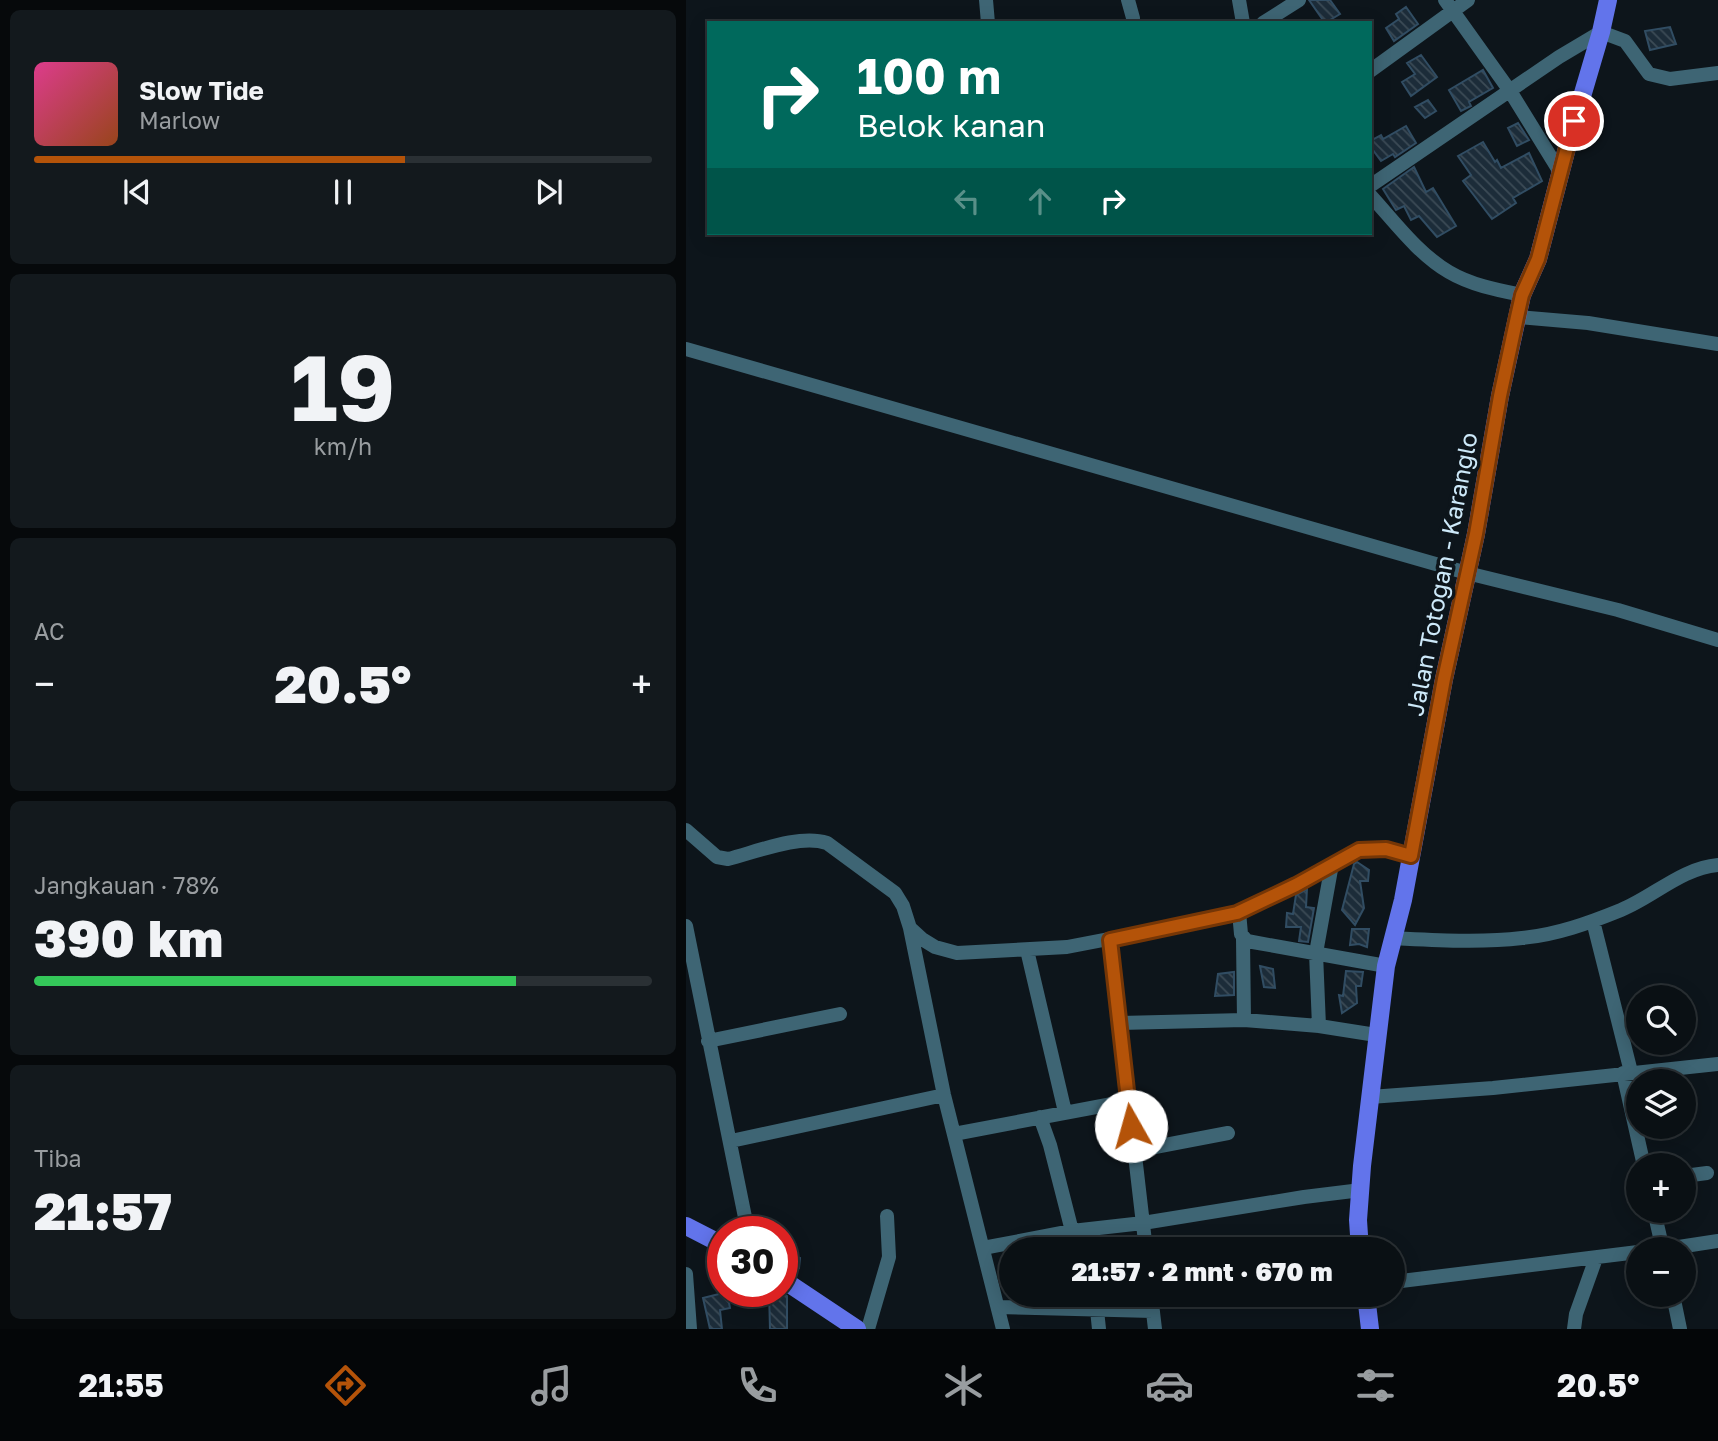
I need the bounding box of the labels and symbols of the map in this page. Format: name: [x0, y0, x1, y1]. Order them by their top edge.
pin: [1544, 91, 1604, 151]
street label: Jalan Totogan - Karanglo: [1399, 430, 1483, 718]
position arrow: [1094, 1089, 1168, 1163]
speed limit sign: 30: [707, 1216, 798, 1307]

